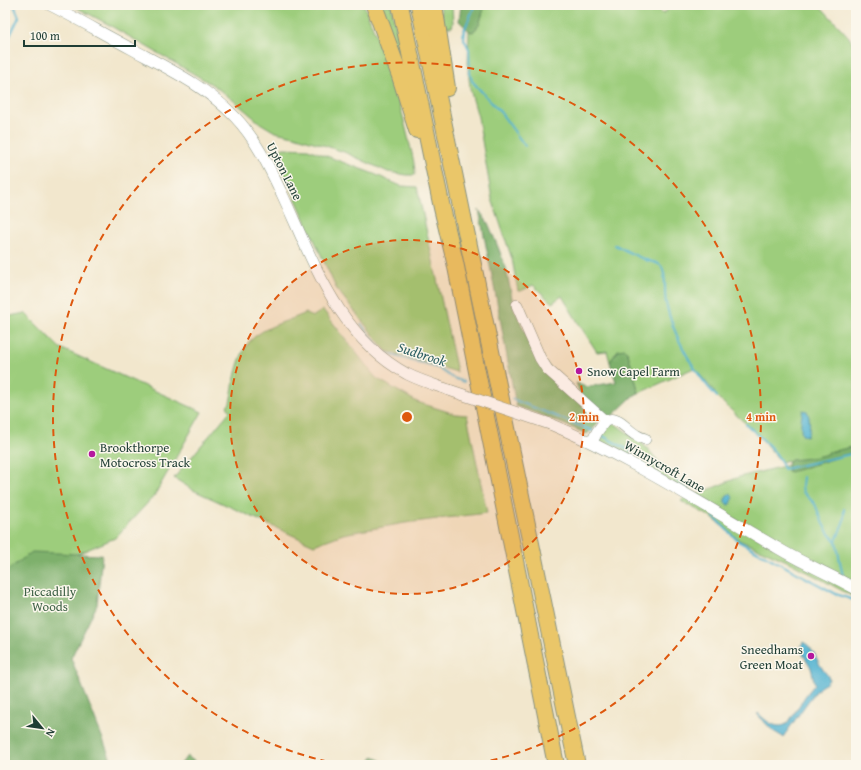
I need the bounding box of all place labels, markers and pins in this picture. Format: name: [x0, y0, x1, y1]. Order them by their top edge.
place label: Snow Capel Farm: [587, 362, 680, 381]
marker: Snow Capel Farm: [574, 366, 584, 376]
centre of rings: [400, 410, 414, 424]
place label: Brookthorpe Motocross Track: [100, 438, 190, 472]
marker: Brookthorpe Motocross Track: [87, 449, 97, 459]
place label: Sneedhams Green Moat: [740, 640, 803, 674]
marker: Sneedhams Green Moat: [806, 651, 816, 661]

